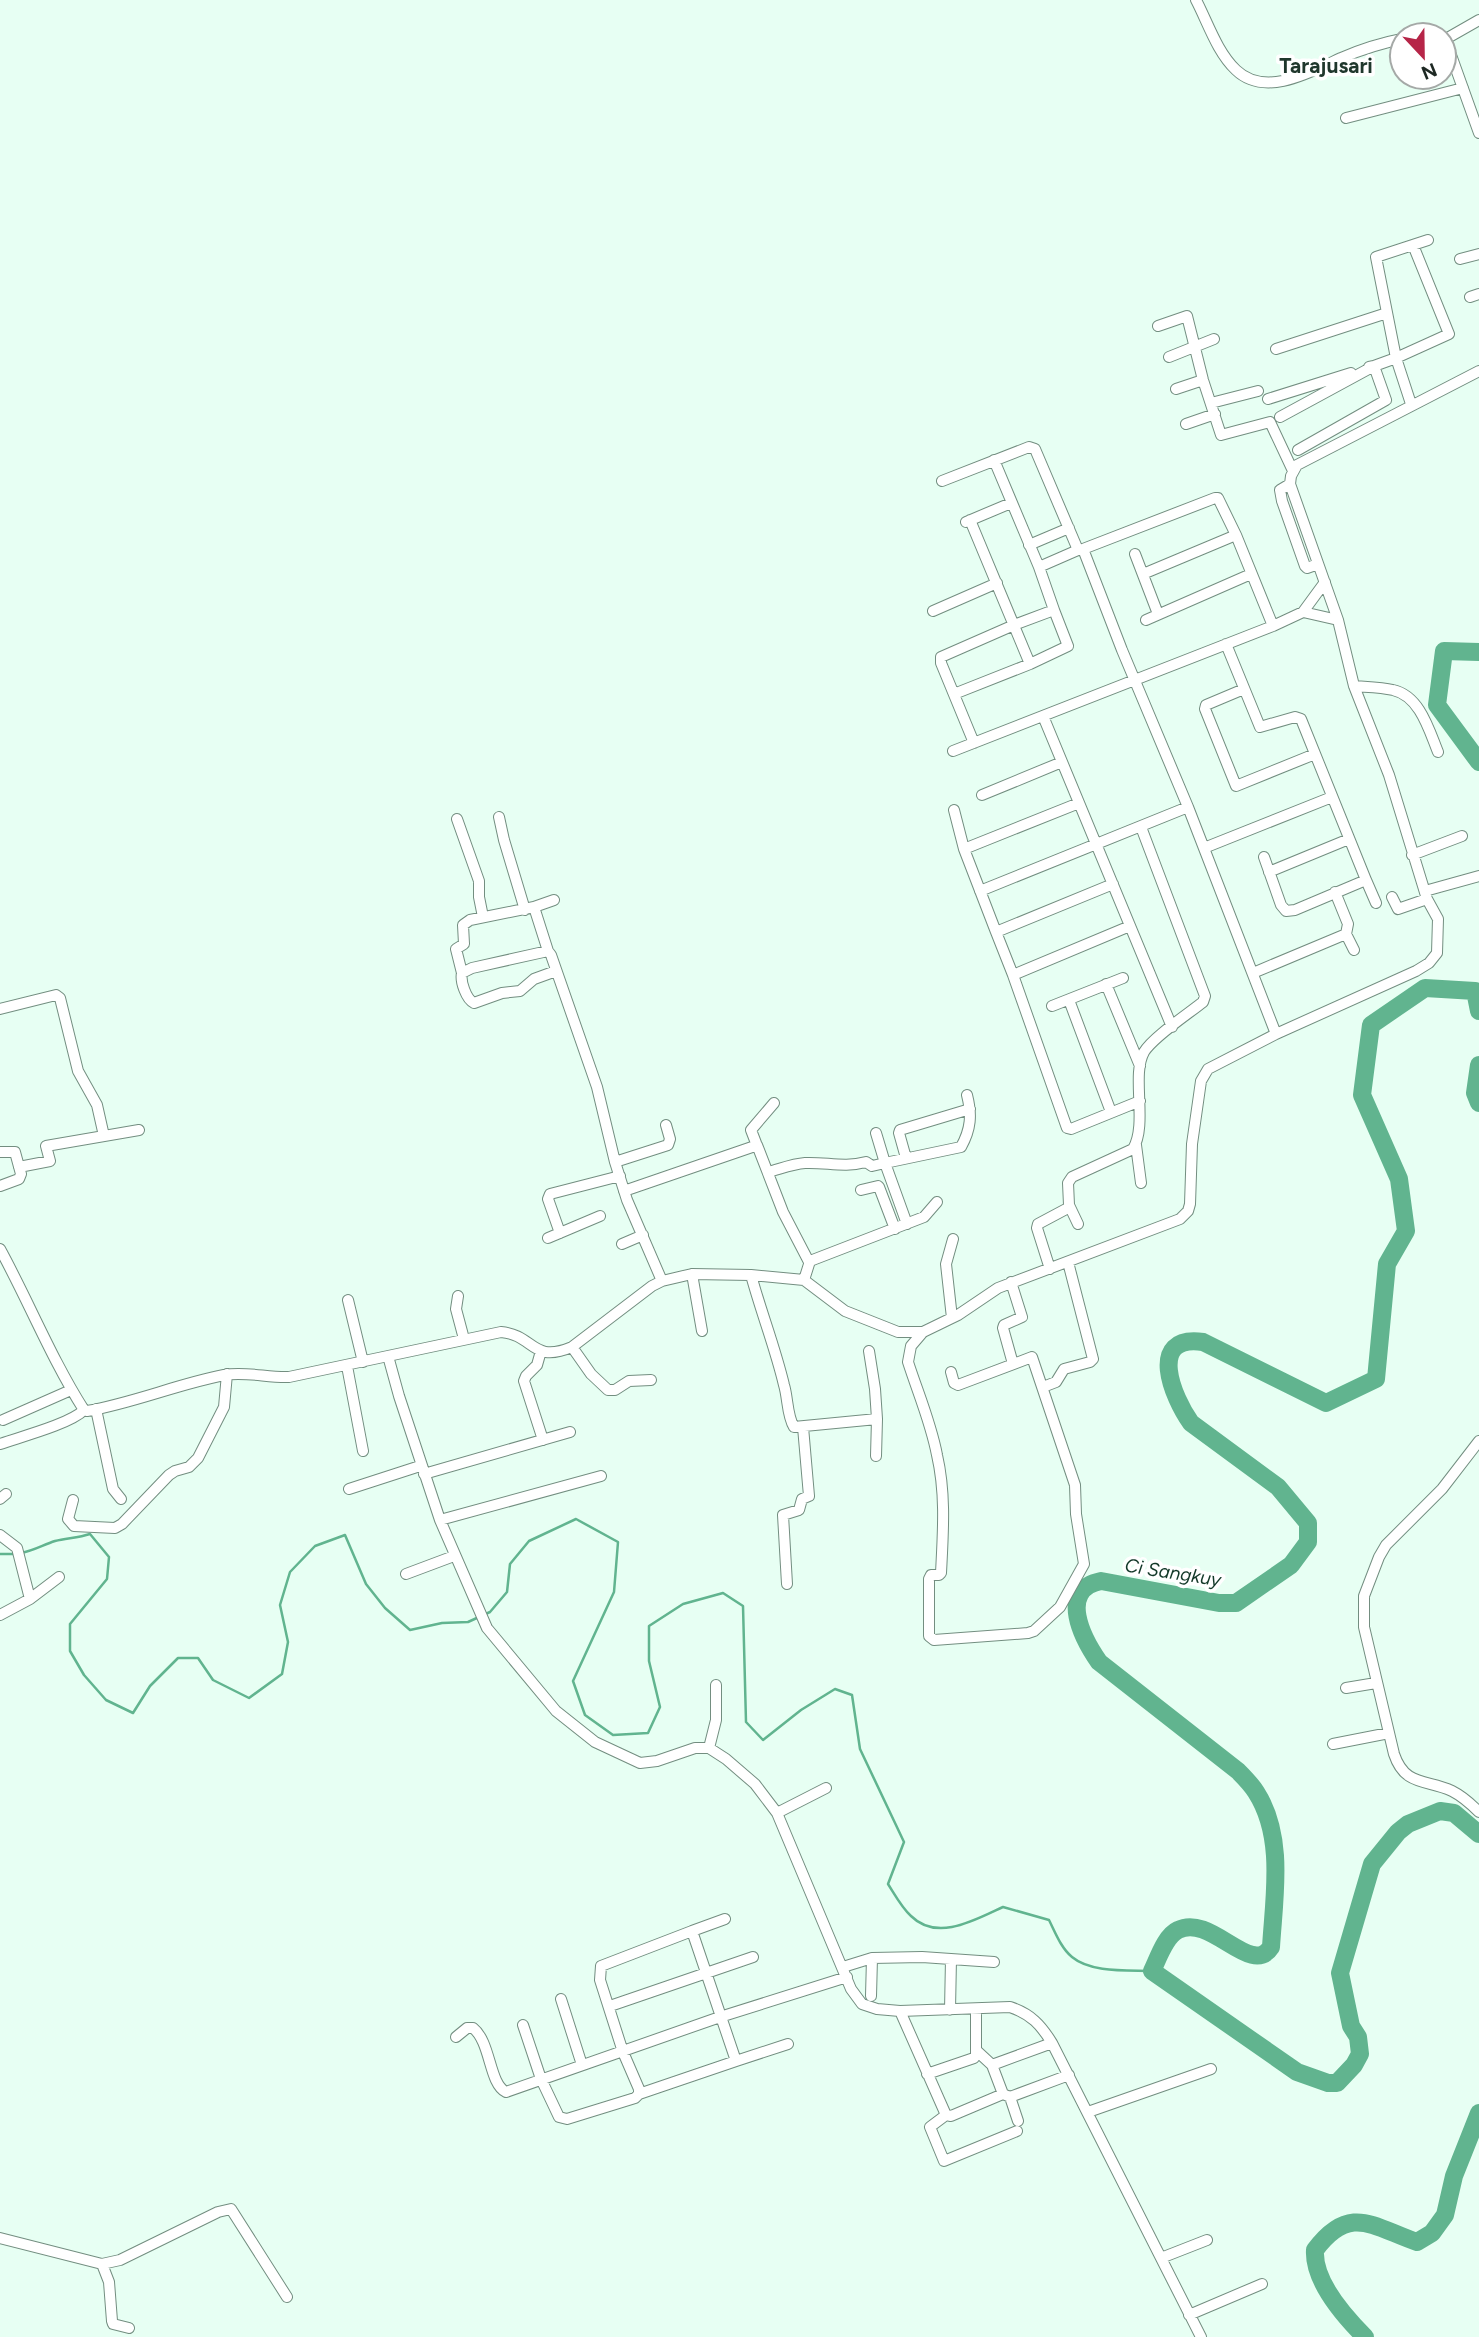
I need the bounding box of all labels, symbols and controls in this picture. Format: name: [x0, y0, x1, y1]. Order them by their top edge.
north arrow: [1388, 21, 1458, 91]
district label: Tarajusari: [1279, 53, 1373, 78]
text: N: [1418, 58, 1440, 85]
water label: Ci Sangkuy: [1123, 1554, 1224, 1592]

